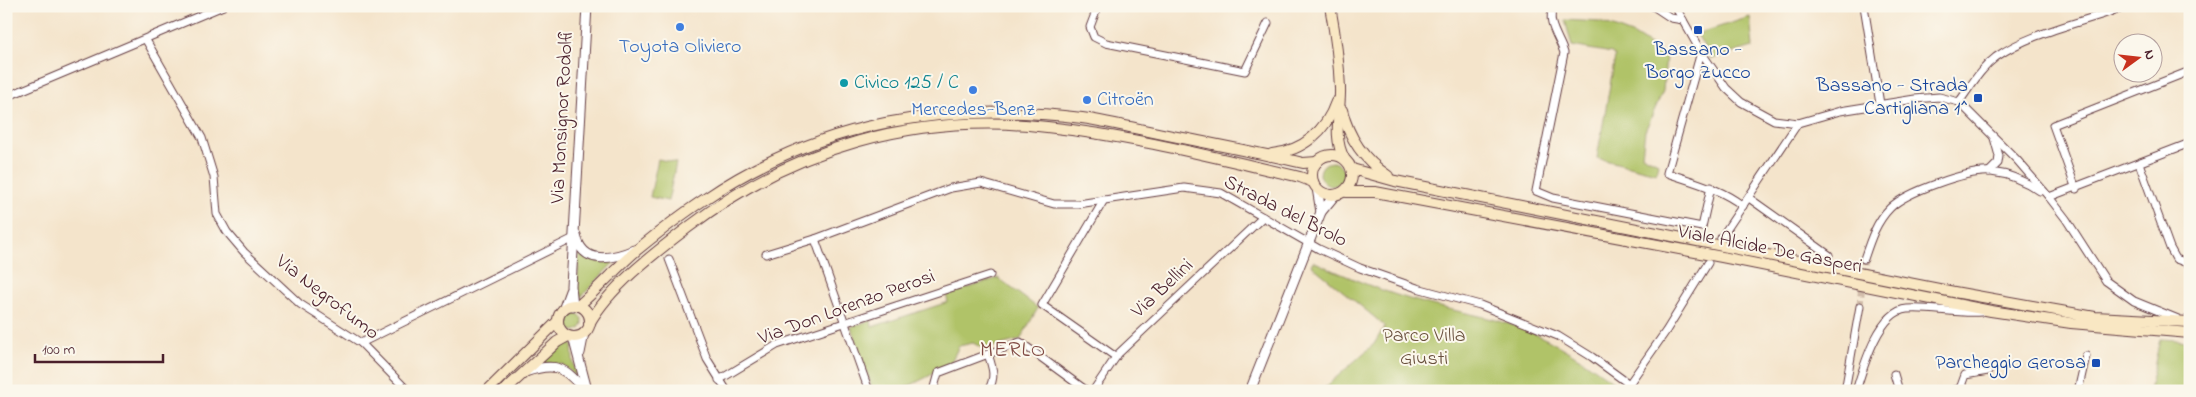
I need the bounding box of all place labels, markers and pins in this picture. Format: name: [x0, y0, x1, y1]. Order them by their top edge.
marker: Toyota Oliviero: [674, 21, 686, 33]
marker: Bassano - Borgo Zucco: [1692, 24, 1704, 36]
place label: Toyota Oliviero: [619, 33, 741, 62]
place label: Bassano - Borgo Zucco: [1644, 36, 1751, 89]
place label: Civico 125 / C: [854, 69, 959, 98]
place label: Bassano - Strada Cartigliana 1^: [1815, 72, 1968, 125]
marker: Civico 125 / C: [838, 77, 850, 89]
marker: Mercedes-Benz: [967, 84, 979, 96]
place label: Citroën: [1097, 86, 1154, 115]
marker: Bassano - Strada Cartigliana 1^: [1972, 92, 1984, 104]
marker: Citroën: [1081, 94, 1093, 106]
place label: Mercedes-Benz: [911, 96, 1035, 125]
place label: Parcheggio Gerosa: [1935, 349, 2086, 379]
marker: Parcheggio Gerosa: [2090, 357, 2102, 369]

